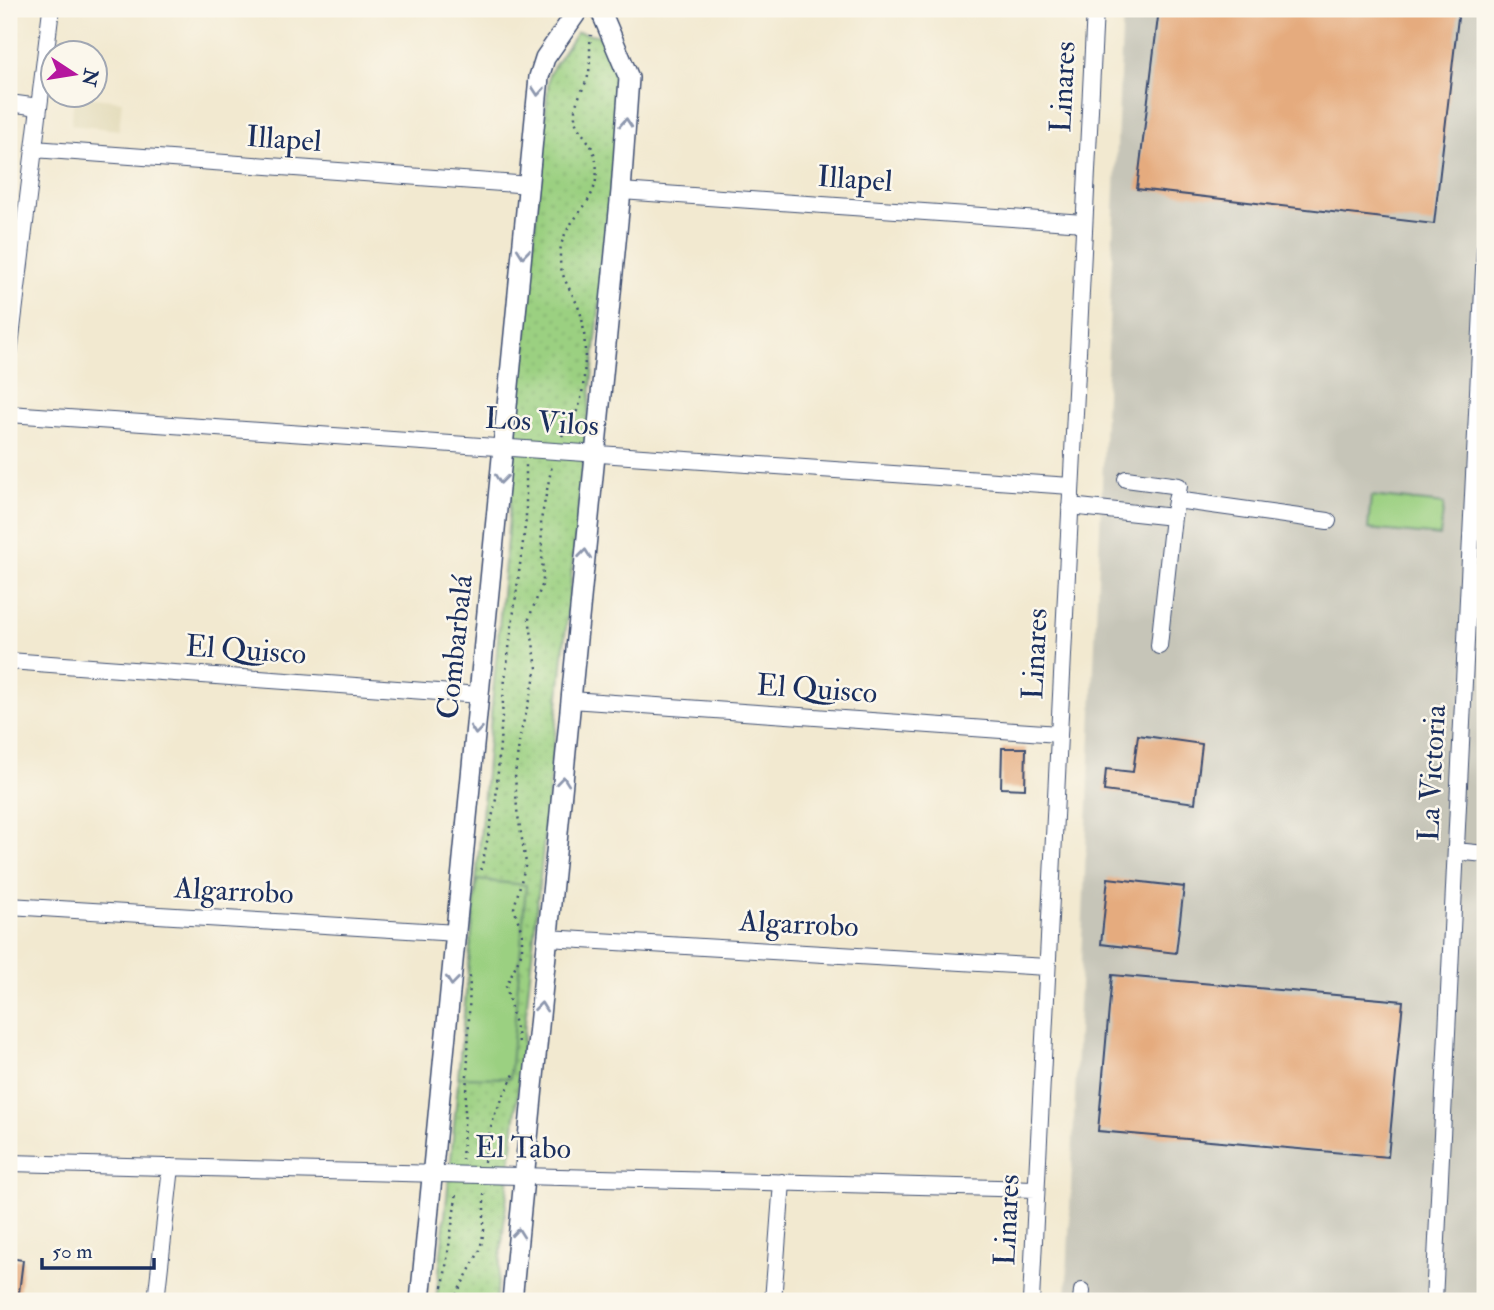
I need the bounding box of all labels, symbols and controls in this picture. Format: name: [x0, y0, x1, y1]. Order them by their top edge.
north arrow: [38, 38, 108, 108]
street label: Linares: [1042, 40, 1084, 134]
text: N: [76, 66, 103, 89]
one-way arrow: [531, 86, 546, 97]
one-way arrow: [618, 117, 633, 128]
street label: Illapel: [245, 118, 323, 160]
street label: Illapel: [816, 158, 894, 200]
one-way arrow: [516, 248, 531, 259]
street label: Los Vilos: [484, 400, 600, 444]
one-way arrow: [494, 474, 509, 485]
one-way arrow: [577, 548, 592, 559]
street label: Combarbalá: [429, 572, 481, 721]
street label: Linares: [1014, 607, 1056, 701]
street label: El Quisco: [184, 627, 308, 673]
street label: El Quisco: [755, 666, 879, 712]
street label: La Victoria: [1410, 703, 1454, 842]
one-way arrow: [469, 724, 484, 736]
one-way arrow: [555, 775, 570, 786]
street label: Algarrobo: [172, 869, 295, 913]
street label: Algarrobo: [737, 902, 860, 946]
one-way arrow: [445, 976, 460, 987]
one-way arrow: [533, 1001, 548, 1013]
street label: El Tabo: [475, 1129, 571, 1167]
street label: Linares: [986, 1173, 1028, 1267]
scale bar: [42, 1226, 154, 1270]
one-way arrow: [510, 1228, 525, 1239]
text: 50 m: [52, 1238, 93, 1265]

